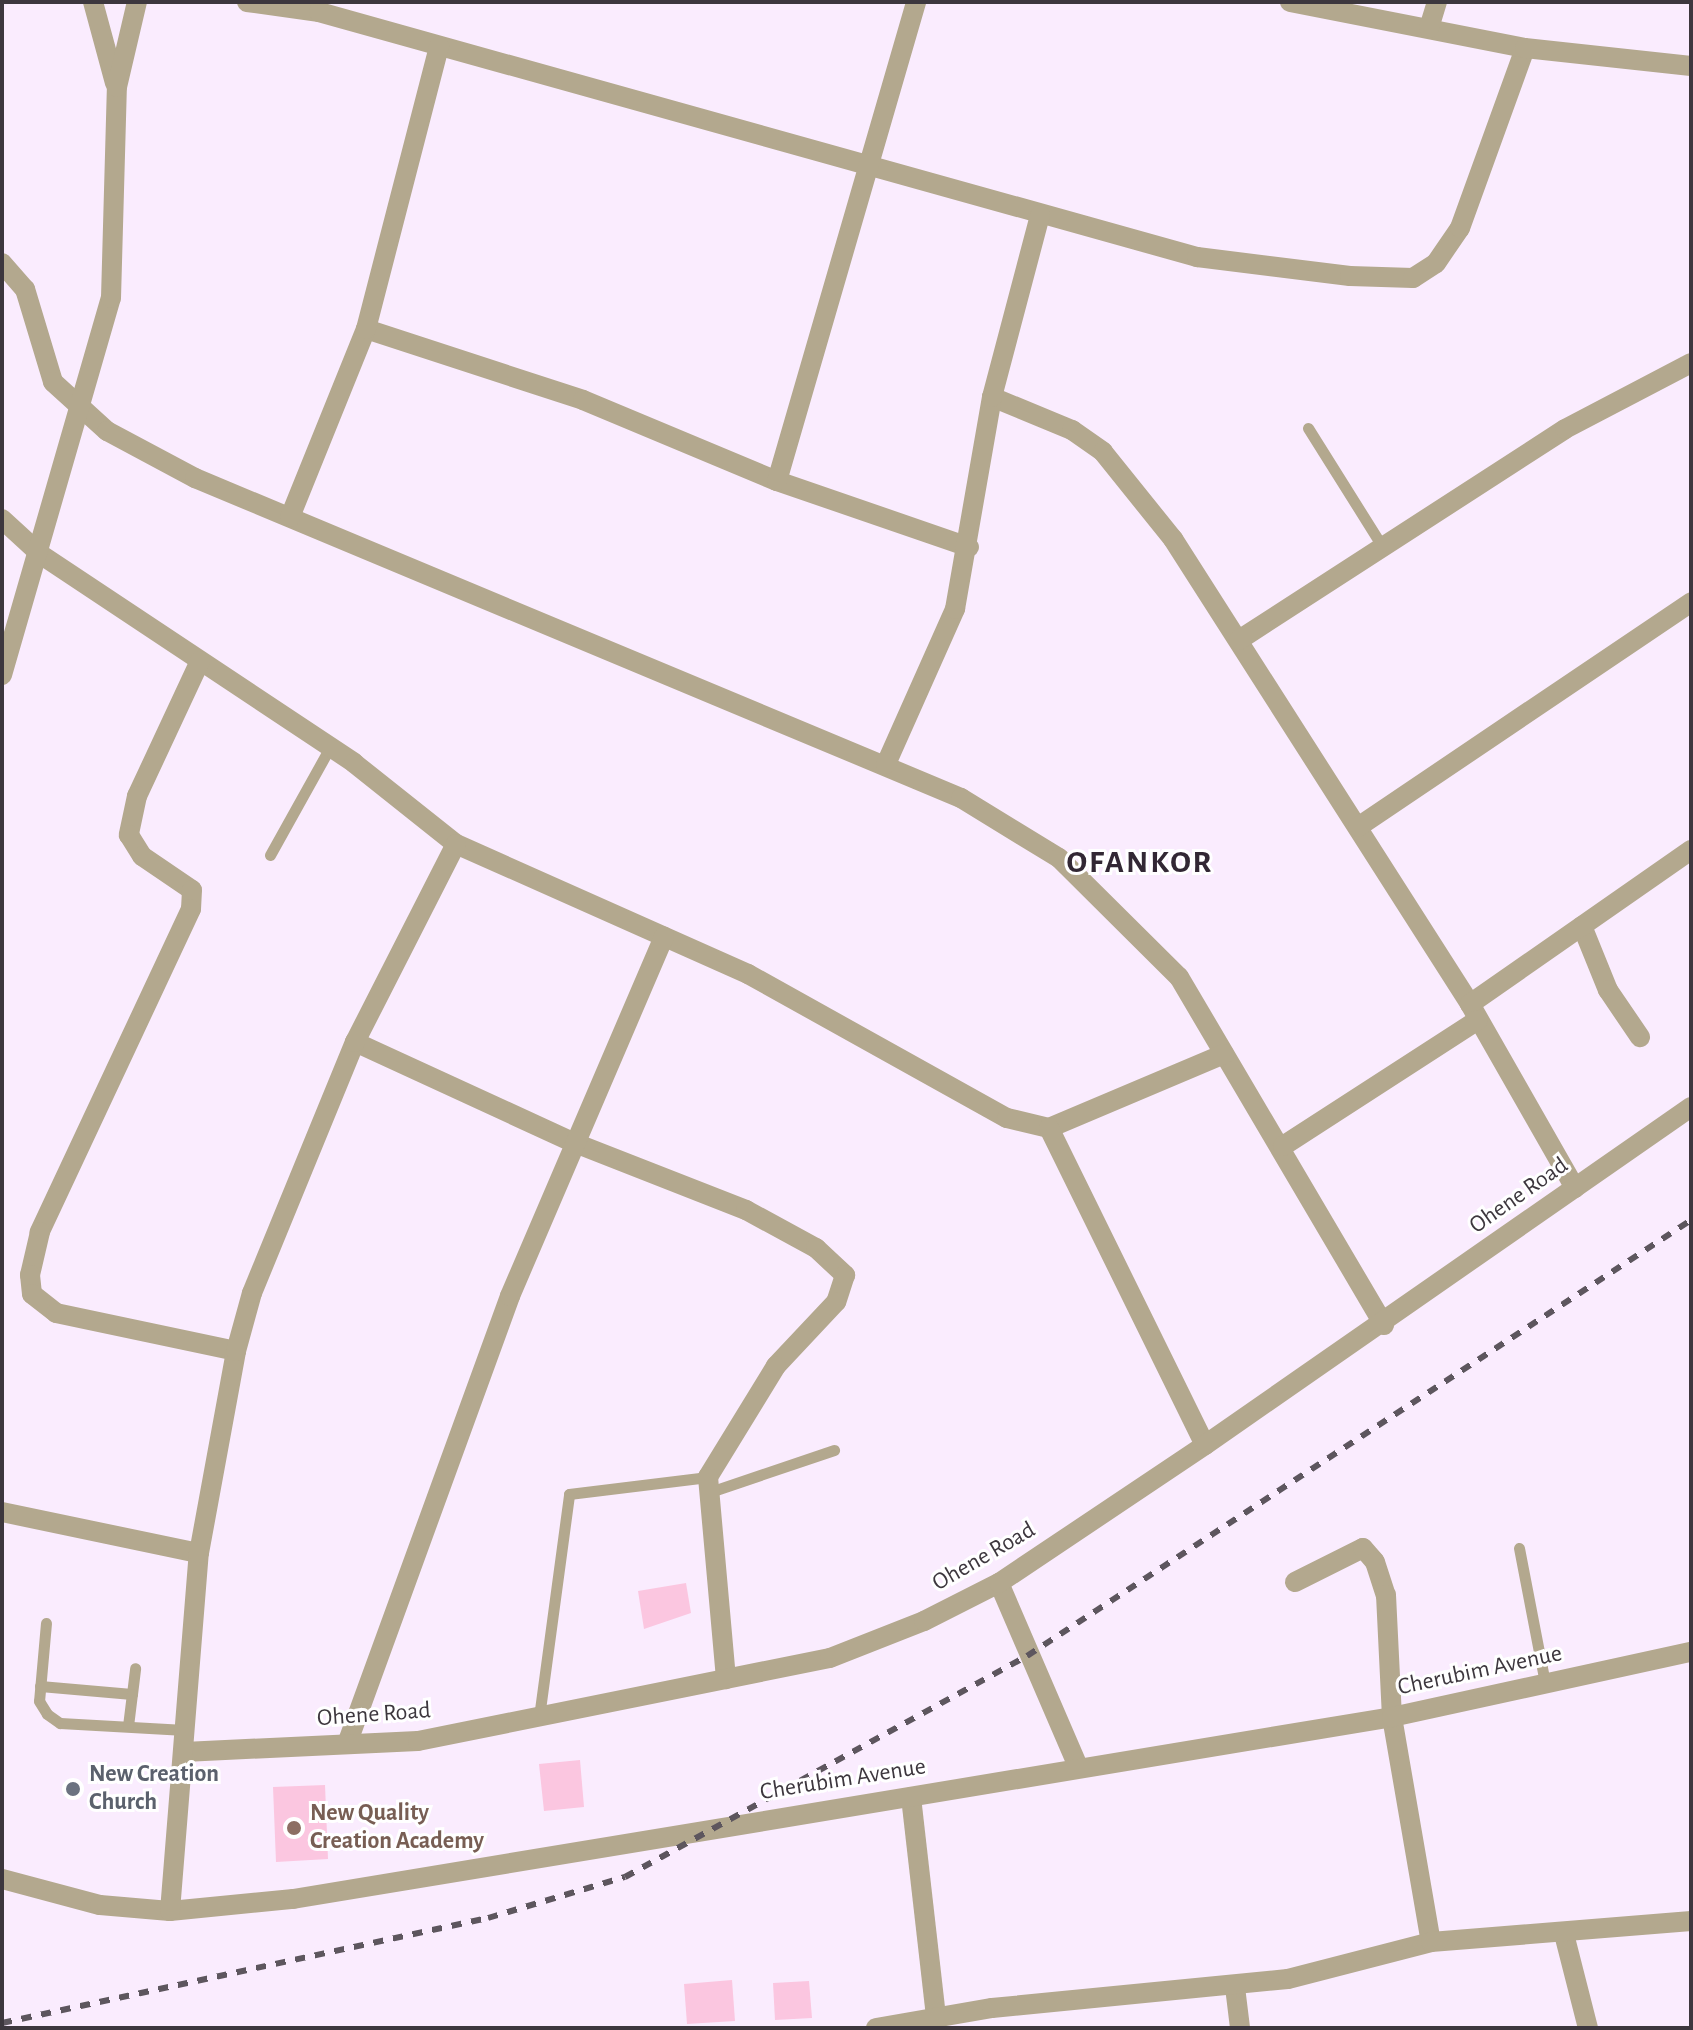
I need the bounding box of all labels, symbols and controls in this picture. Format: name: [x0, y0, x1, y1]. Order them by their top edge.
district label: OFANKOR: [1067, 843, 1213, 881]
street label: Ohene Road: [1464, 1152, 1574, 1240]
street label: Ohene Road: [927, 1516, 1041, 1598]
street label: Cherubim Avenue: [1395, 1640, 1565, 1702]
street label: Ohene Road: [316, 1697, 432, 1733]
street label: Cherubim Avenue: [758, 1753, 928, 1807]
place label: New Creation Church: [89, 1761, 219, 1817]
marker: New Creation Church: [64, 1780, 82, 1798]
place label: New Quality Creation Academy: [310, 1800, 484, 1856]
marker: New Quality Creation Academy: [285, 1819, 303, 1837]

